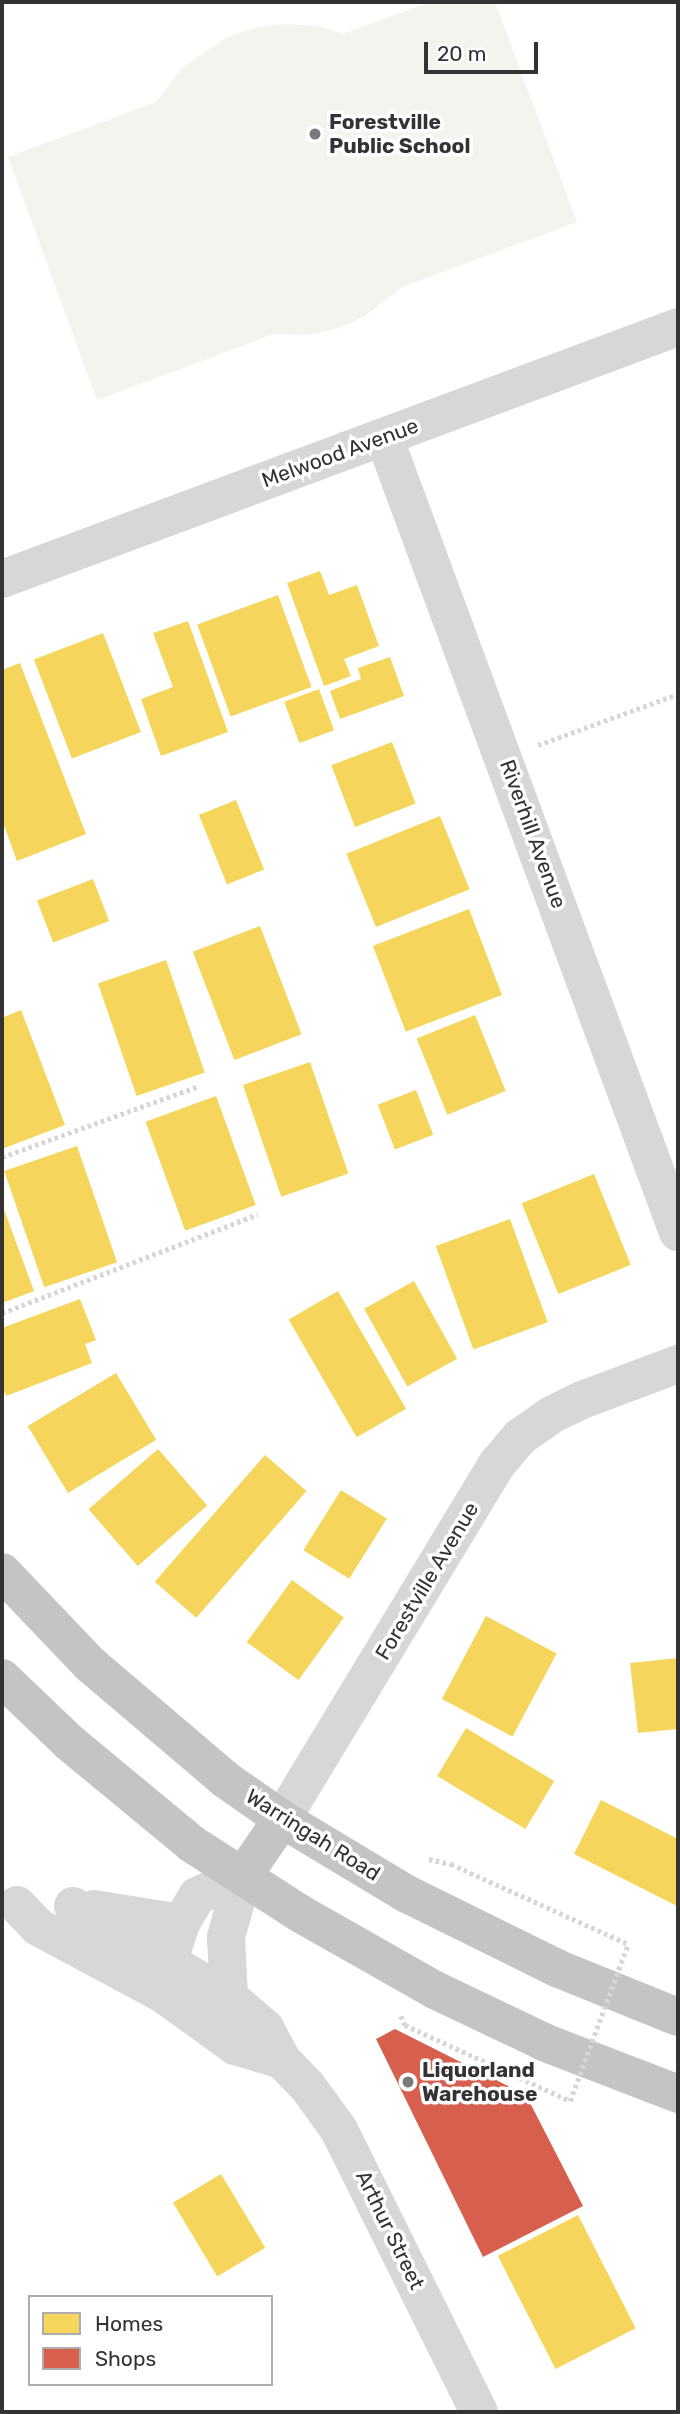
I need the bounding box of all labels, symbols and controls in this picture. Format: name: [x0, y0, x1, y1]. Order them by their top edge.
scale bar: [428, 28, 542, 72]
text: 20 m: [437, 41, 486, 66]
place label: Forestville Public School: [329, 109, 470, 159]
marker: Forestville Public School: [307, 126, 323, 142]
street label: Melwood Avenue: [258, 413, 422, 493]
street label: Riverhill Avenue: [494, 756, 572, 912]
street label: Forestville Avenue: [370, 1497, 484, 1665]
street label: Warringah Road: [241, 1784, 385, 1886]
place label: Liquorland Warehouse: [422, 2057, 537, 2107]
marker: Liquorland Warehouse: [400, 2074, 416, 2090]
street label: Arthur Street: [350, 2166, 430, 2294]
legend: [28, 2295, 273, 2386]
text: Homes: [95, 2311, 163, 2336]
text: Shops: [95, 2346, 156, 2371]

